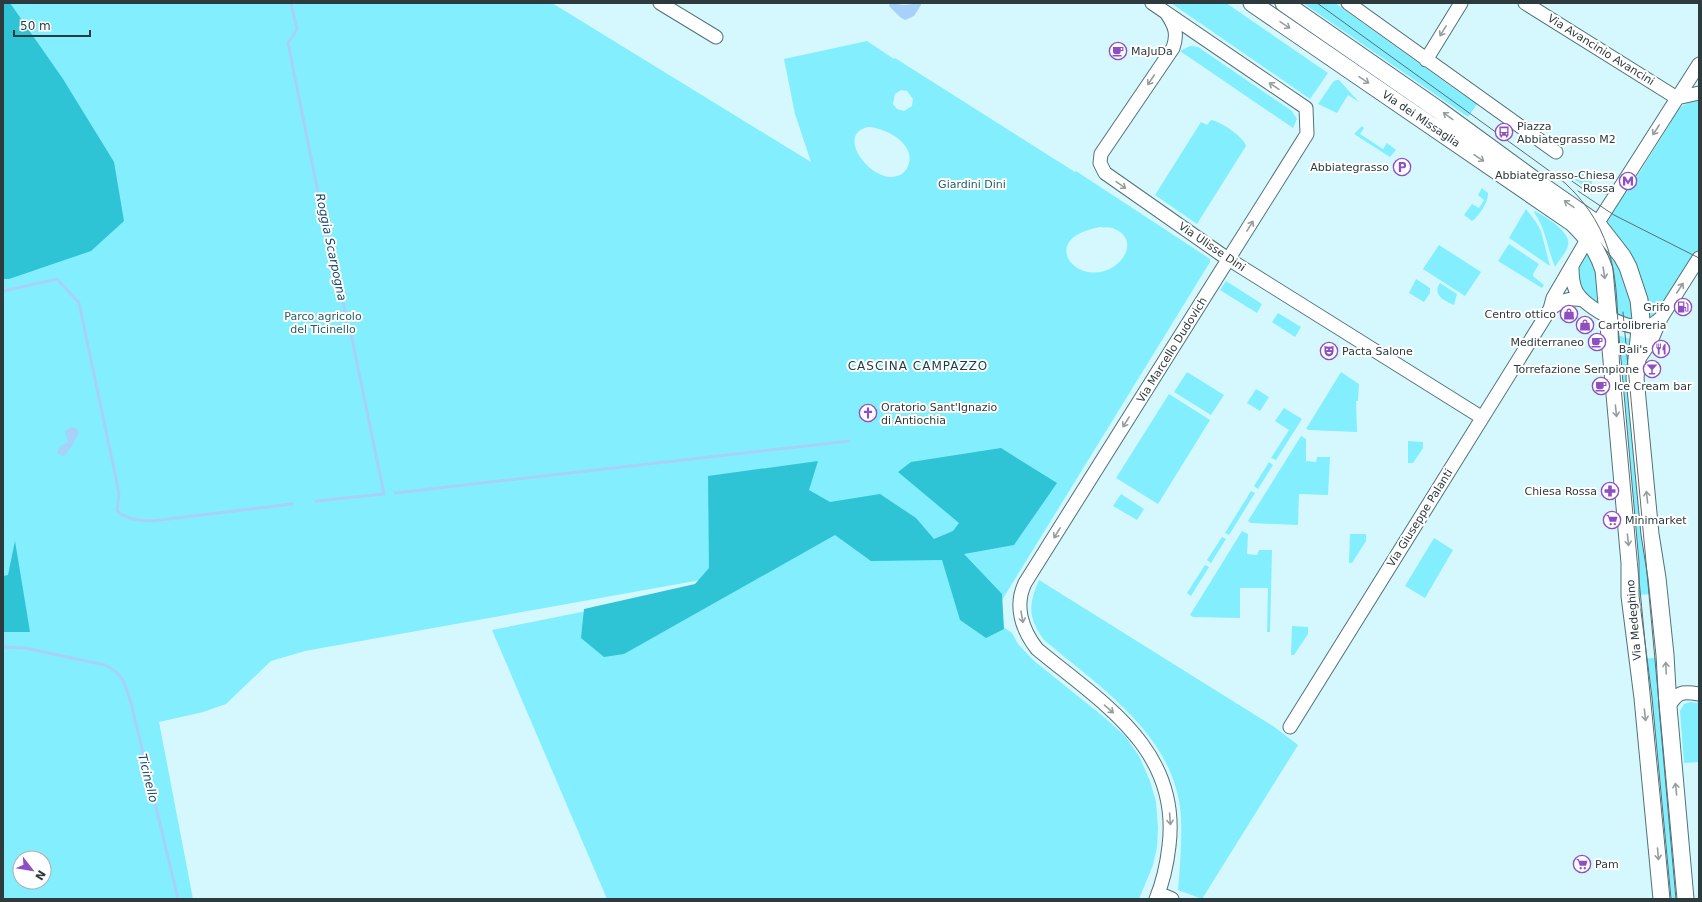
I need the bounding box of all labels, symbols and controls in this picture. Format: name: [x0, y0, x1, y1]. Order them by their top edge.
scale bar: [14, 12, 90, 38]
street label: Via Avancinio Avancini: [1545, 12, 1657, 88]
text: 50 m: [20, 19, 51, 33]
one-way arrow: [1279, 21, 1290, 29]
one-way arrow: [1439, 25, 1447, 37]
cafe icon: MaJuDa: [1108, 41, 1128, 61]
place label: MaJuDa: [1131, 45, 1173, 58]
one-way arrow: [1147, 74, 1155, 85]
one-way arrow: [1358, 76, 1369, 84]
one-way arrow: [1269, 82, 1280, 90]
street label: Via dei Missaglia: [1379, 88, 1463, 150]
one-way arrow: [1443, 112, 1454, 121]
place label: Piazza Abbiategrasso M2: [1517, 120, 1616, 146]
bus stop icon: Piazza Abbiategrasso M2: [1494, 122, 1514, 142]
one-way arrow: [1652, 125, 1661, 136]
one-way arrow: [1473, 154, 1484, 162]
parking icon: Abbiategrasso: [1392, 157, 1412, 177]
place label: Abbiategrasso: [1310, 161, 1389, 174]
place label: Abbiategrasso-Chiesa Rossa: [1495, 169, 1615, 195]
metro station icon: Abbiategrasso-Chiesa Rossa: [1618, 171, 1638, 191]
park label: Giardini Dini: [938, 178, 1006, 191]
one-way arrow: [1116, 181, 1127, 189]
water label: Roggia Scarpogna: [313, 192, 349, 302]
one-way arrow: [1564, 200, 1575, 208]
street label: Via Ulisse Dini: [1176, 220, 1248, 274]
one-way arrow: [1246, 221, 1254, 232]
one-way arrow: [1600, 266, 1608, 279]
one-way arrow: [1676, 283, 1684, 294]
street label: Via Marcello Dudovich: [1134, 295, 1210, 405]
fuel station icon: Grifo: [1673, 297, 1693, 317]
place label: Grifo: [1643, 301, 1670, 314]
shop icon: Centro ottico: [1559, 304, 1579, 324]
place label: Centro ottico: [1485, 308, 1556, 321]
park label: Parco agricolo del Ticinello: [284, 310, 362, 336]
shop icon: Cartolibreria: [1575, 315, 1595, 335]
place label: Cartolibreria: [1598, 319, 1666, 332]
cafe icon: Mediterraneo: [1587, 332, 1607, 352]
place label: Mediterraneo: [1511, 336, 1584, 349]
restaurant icon: Bali's: [1651, 339, 1671, 359]
theatre icon: Pacta Salone: [1319, 341, 1339, 361]
place label: Bali's: [1619, 343, 1648, 356]
place label: Pacta Salone: [1342, 345, 1413, 358]
district label: CASCINA CAMPAZZO: [848, 359, 988, 373]
bar icon: Torrefazione Sempione: [1642, 359, 1662, 379]
place label: Torrefazione Sempione: [1513, 363, 1639, 376]
cafe icon: Ice Cream bar: [1591, 376, 1611, 396]
place label: Ice Cream bar: [1614, 380, 1692, 393]
place label: Oratorio Sant'Ignazio di Antiochia: [881, 401, 998, 427]
church icon: Oratorio Sant'Ignazio di Antiochia: [858, 403, 878, 423]
one-way arrow: [1612, 404, 1619, 417]
one-way arrow: [1122, 417, 1131, 428]
street label: Via Giuseppe Palanti: [1385, 467, 1455, 569]
pharmacy icon: Chiesa Rossa: [1600, 481, 1620, 501]
place label: Chiesa Rossa: [1524, 485, 1597, 498]
one-way arrow: [1643, 491, 1650, 504]
supermarket icon: Minimarket: [1602, 510, 1622, 530]
place label: Minimarket: [1625, 514, 1687, 527]
one-way arrow: [1053, 527, 1061, 538]
one-way arrow: [1625, 533, 1632, 546]
street label: Via Medeghino: [1624, 579, 1644, 661]
one-way arrow: [1018, 610, 1026, 623]
one-way arrow: [1662, 662, 1669, 675]
one-way arrow: [1104, 704, 1114, 713]
one-way arrow: [1641, 708, 1648, 721]
water label: Ticinello: [135, 752, 161, 804]
one-way arrow: [1672, 783, 1679, 796]
one-way arrow: [1167, 812, 1174, 825]
one-way arrow: [1655, 847, 1662, 860]
north arrow: [12, 850, 52, 890]
supermarket icon: Pam: [1572, 854, 1592, 874]
place label: Pam: [1595, 858, 1619, 871]
text: N: [32, 868, 48, 882]

